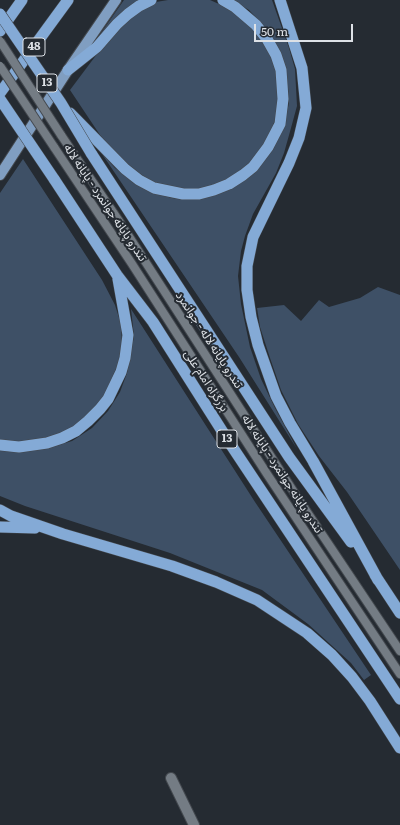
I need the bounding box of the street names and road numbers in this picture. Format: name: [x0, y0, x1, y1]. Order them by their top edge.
road number: 48: [23, 38, 45, 56]
road number: 13: [37, 74, 57, 92]
street label: تندرو پایانه جوانمرد - پایانه لاله: [60, 142, 150, 264]
street label: تندرو پایانه لاله - جوانمرد: [172, 289, 246, 391]
street label: بزرگراه امام علی: [181, 347, 231, 415]
street label: تندرو پایانه جوانمرد - پایانه لاله: [238, 412, 326, 536]
road number: 13: [217, 430, 237, 448]

